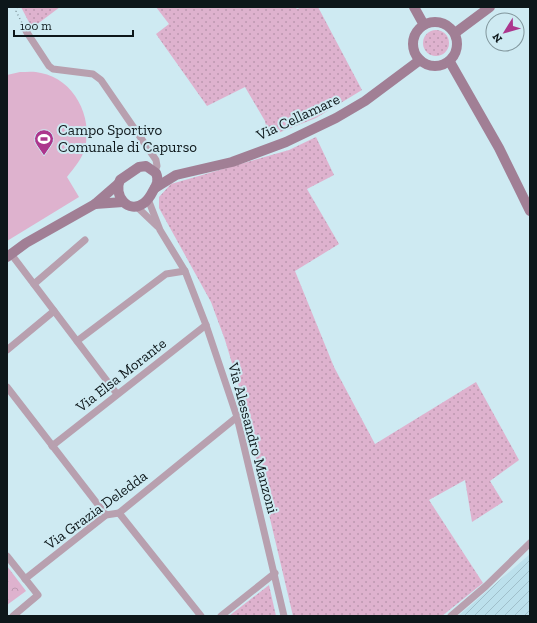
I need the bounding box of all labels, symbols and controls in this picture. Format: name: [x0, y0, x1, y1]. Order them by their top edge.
scale bar: [14, 12, 133, 38]
north arrow: [485, 12, 525, 52]
text: 100 m: [20, 19, 52, 33]
text: N: [489, 30, 505, 45]
street label: Via Cellamare: [253, 90, 342, 145]
place label: Campo Sportivo Comunale di Capurso: [58, 121, 197, 156]
sports icon: Campo Sportivo Comunale di Capurso: [33, 128, 55, 156]
street label: Via Elsa Morante: [71, 334, 170, 416]
street label: Via Alessandro Manzoni: [224, 360, 282, 515]
street label: Via Grazia Deledda: [40, 467, 151, 554]

